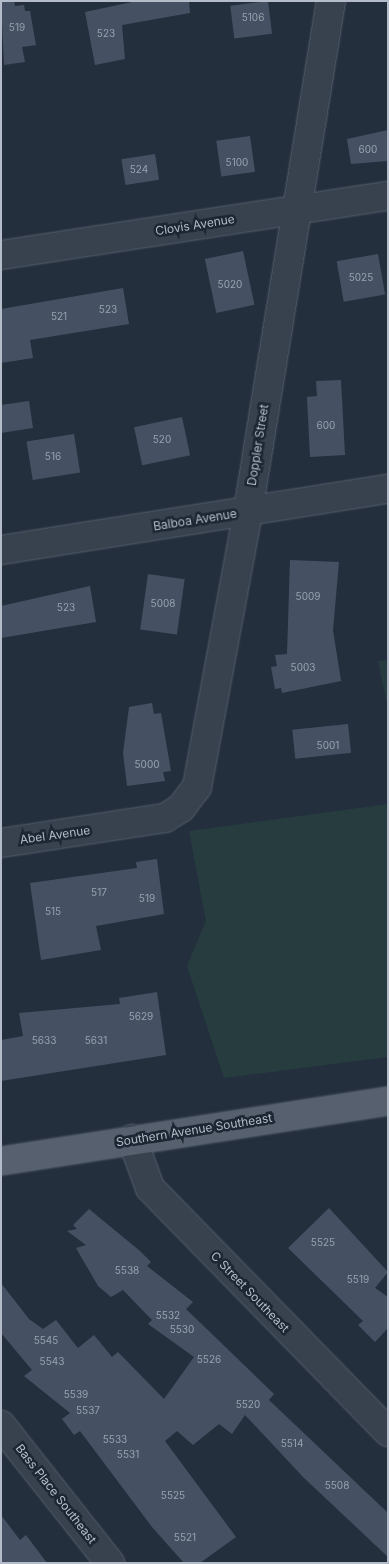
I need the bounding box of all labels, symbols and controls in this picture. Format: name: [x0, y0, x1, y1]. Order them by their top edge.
house number: 5106: [242, 12, 264, 24]
house number: 519: [9, 22, 25, 34]
house number: 523: [97, 28, 115, 40]
house number: 600: [359, 144, 377, 156]
house number: 5100: [226, 157, 248, 169]
house number: 524: [130, 164, 148, 176]
street label: Clovis Avenue: [154, 212, 236, 238]
house number: 5025: [349, 272, 373, 284]
house number: 5020: [218, 279, 242, 291]
house number: 523: [99, 304, 117, 316]
house number: 521: [51, 311, 67, 323]
street label: Doppler Street: [244, 403, 272, 487]
house number: 600: [317, 420, 335, 432]
house number: 520: [153, 434, 171, 446]
house number: 516: [45, 451, 61, 463]
street label: Balboa Avenue: [152, 506, 238, 534]
house number: 5009: [296, 591, 320, 603]
house number: 5008: [151, 598, 175, 610]
house number: 523: [57, 602, 75, 614]
house number: 5003: [291, 662, 315, 674]
house number: 5001: [317, 740, 339, 752]
house number: 5000: [134, 759, 160, 771]
street label: Abel Avenue: [19, 823, 91, 847]
house number: 517: [91, 887, 107, 899]
house number: 519: [139, 893, 155, 905]
house number: 515: [45, 906, 61, 918]
house number: 5629: [129, 1011, 153, 1023]
house number: 5633: [32, 1035, 56, 1047]
house number: 5631: [85, 1035, 107, 1047]
street label: Southern Avenue Southeast: [115, 1111, 273, 1149]
house number: 5525: [311, 1237, 335, 1249]
street label: C Street Southeast: [208, 1249, 292, 1335]
house number: 5538: [115, 1265, 139, 1277]
house number: 5519: [347, 1274, 369, 1286]
house number: 5532: [156, 1310, 180, 1322]
house number: 5530: [170, 1324, 194, 1336]
house number: 5545: [34, 1335, 58, 1347]
house number: 5526: [197, 1354, 221, 1366]
house number: 5543: [40, 1356, 64, 1368]
house number: 5539: [64, 1389, 88, 1401]
house number: 5520: [236, 1399, 260, 1411]
house number: 5537: [76, 1405, 100, 1417]
house number: 5533: [103, 1434, 127, 1446]
house number: 5514: [281, 1438, 303, 1450]
street label: Bass Place Southeast: [13, 1441, 99, 1547]
house number: 5531: [117, 1449, 139, 1461]
house number: 5508: [325, 1480, 349, 1492]
house number: 5525: [161, 1490, 185, 1502]
house number: 5521: [174, 1532, 196, 1544]

